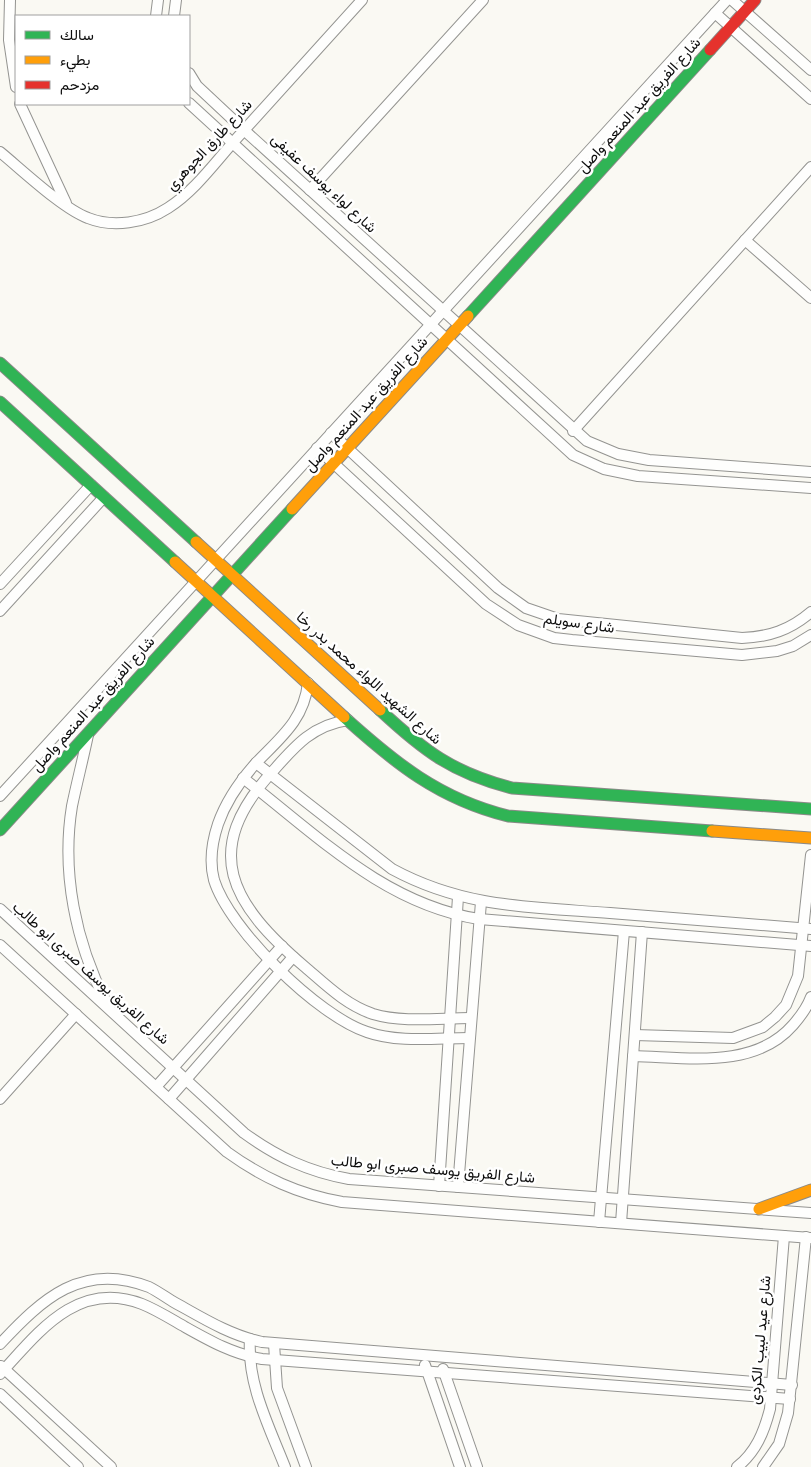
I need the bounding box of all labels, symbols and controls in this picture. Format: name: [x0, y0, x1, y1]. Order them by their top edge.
legend: [15, 15, 190, 105]
text: سالك: [60, 27, 94, 43]
street label: شارع الفريق عبد المنعم واصل: [574, 34, 706, 178]
text: بطيء: [60, 52, 90, 73]
text: مزدحم: [60, 77, 99, 95]
street label: شارع طارق الجوهري: [163, 96, 259, 197]
street label: شارع لواء يوسف عفيفى: [266, 130, 380, 238]
street label: شارع الفريق عبد المنعم واصل: [301, 333, 433, 477]
street label: شارع الشهيد اللواء محمد بدر رخا: [291, 609, 445, 750]
street label: شارع سويلم: [542, 610, 616, 639]
street label: شارع الفريق عبد المنعم واصل: [28, 633, 160, 777]
street label: شارع الفريق يوسف صبرى ابو طالب: [8, 899, 173, 1050]
street label: شارع الفريق يوسف صبرى ابو طالب: [330, 1152, 536, 1189]
street label: شارع عيد لبيب الكردى: [746, 1275, 777, 1405]

